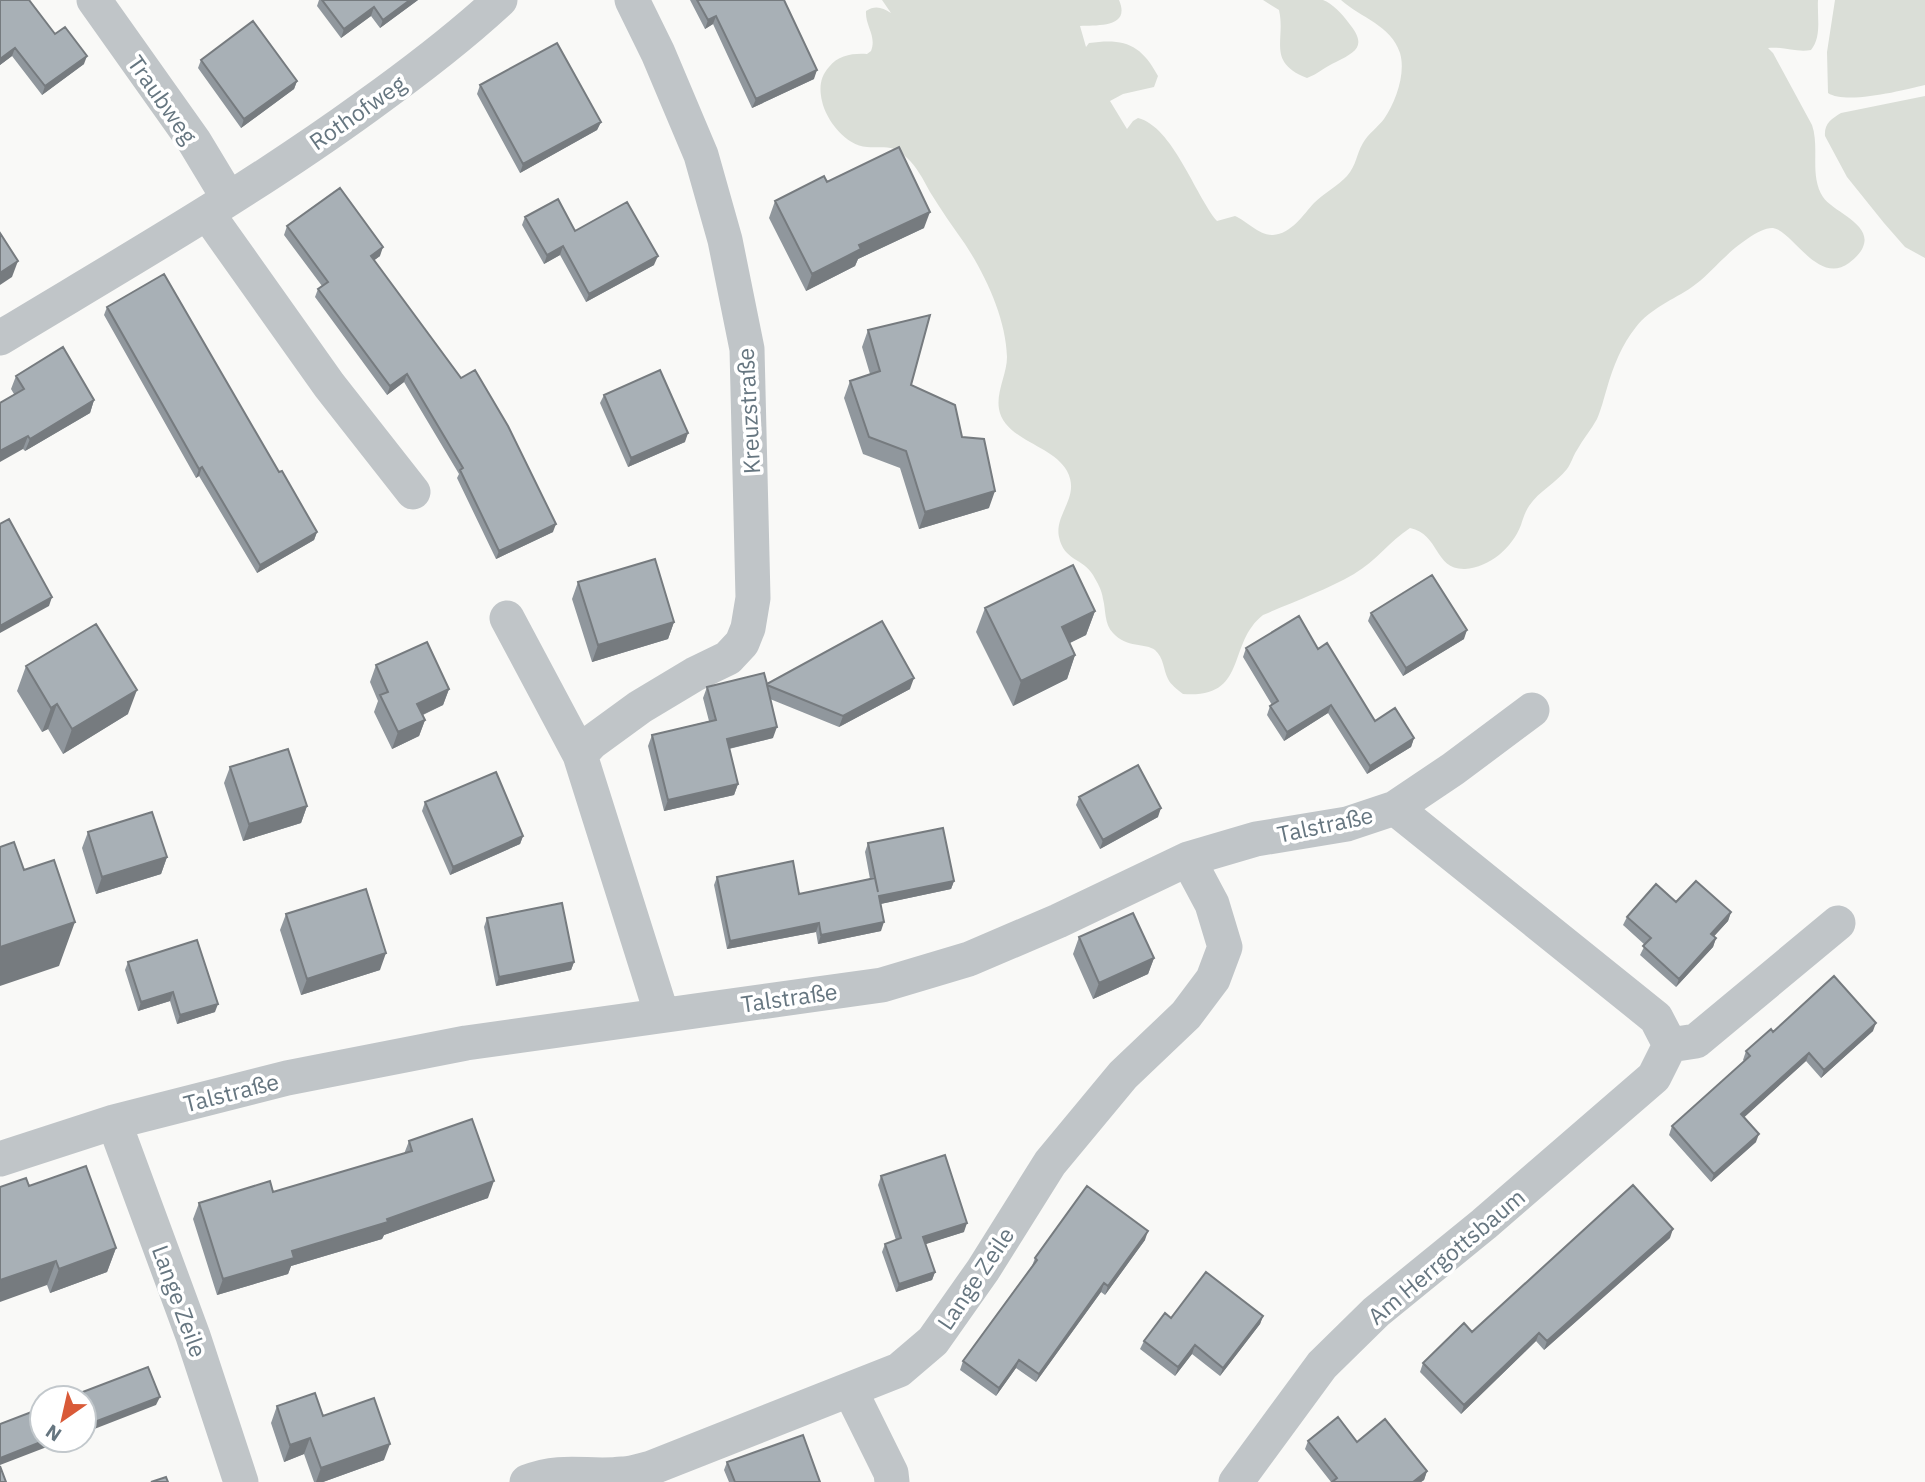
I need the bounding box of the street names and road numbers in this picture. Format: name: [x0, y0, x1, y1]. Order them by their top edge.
street label: Traubweg: [122, 49, 204, 149]
street label: Rothofweg: [303, 68, 411, 156]
street label: Kreuzstraße: [730, 347, 766, 475]
street label: Talstraße: [1274, 799, 1376, 849]
street label: Talstraße: [739, 975, 839, 1019]
street label: Talstraße: [180, 1066, 282, 1118]
street label: Am Herrgottsbaum: [1361, 1181, 1531, 1331]
street label: Lange Zeile: [930, 1221, 1020, 1335]
street label: Lange Zeile: [146, 1241, 214, 1361]

